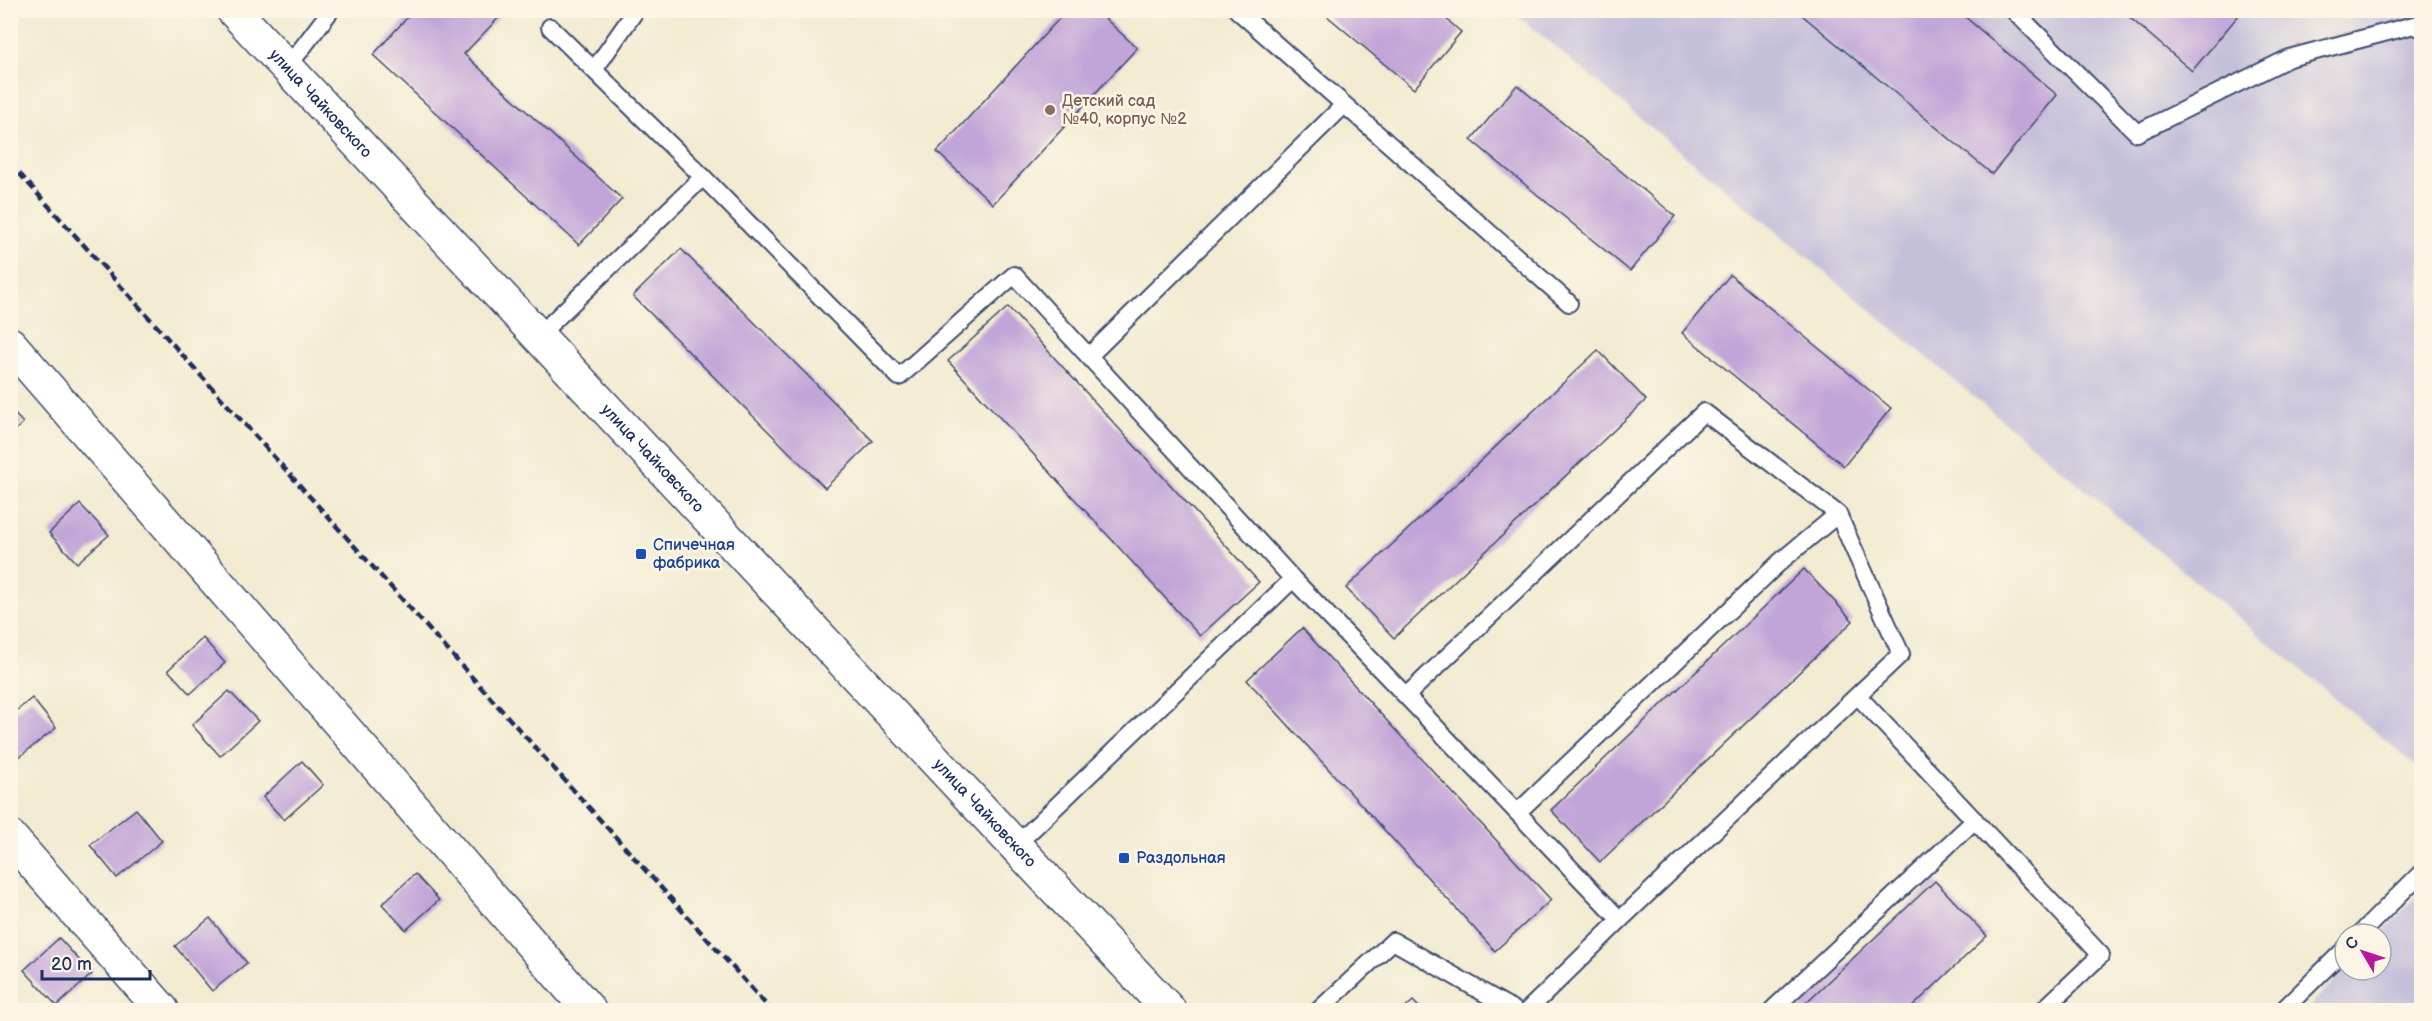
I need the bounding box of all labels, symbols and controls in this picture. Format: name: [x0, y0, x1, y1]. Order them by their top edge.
street label: улица Чайковского: [265, 45, 376, 162]
place label: Детский сад №40, корпус №2: [1062, 92, 1187, 129]
marker: Детский сад №40, корпус №2: [1043, 103, 1057, 117]
street label: улица Чайковского: [597, 400, 708, 516]
place label: Спичечная фабрика: [653, 536, 735, 573]
marker: Спичечная фабрика: [634, 547, 648, 561]
street label: улица Чайковского: [929, 755, 1040, 871]
place label: Раздольная: [1136, 849, 1226, 868]
marker: Раздольная: [1117, 851, 1131, 865]
north arrow: [2333, 922, 2393, 982]
text: С: [2342, 933, 2363, 954]
scale bar: [42, 943, 150, 981]
text: 20 m: [51, 954, 92, 975]

